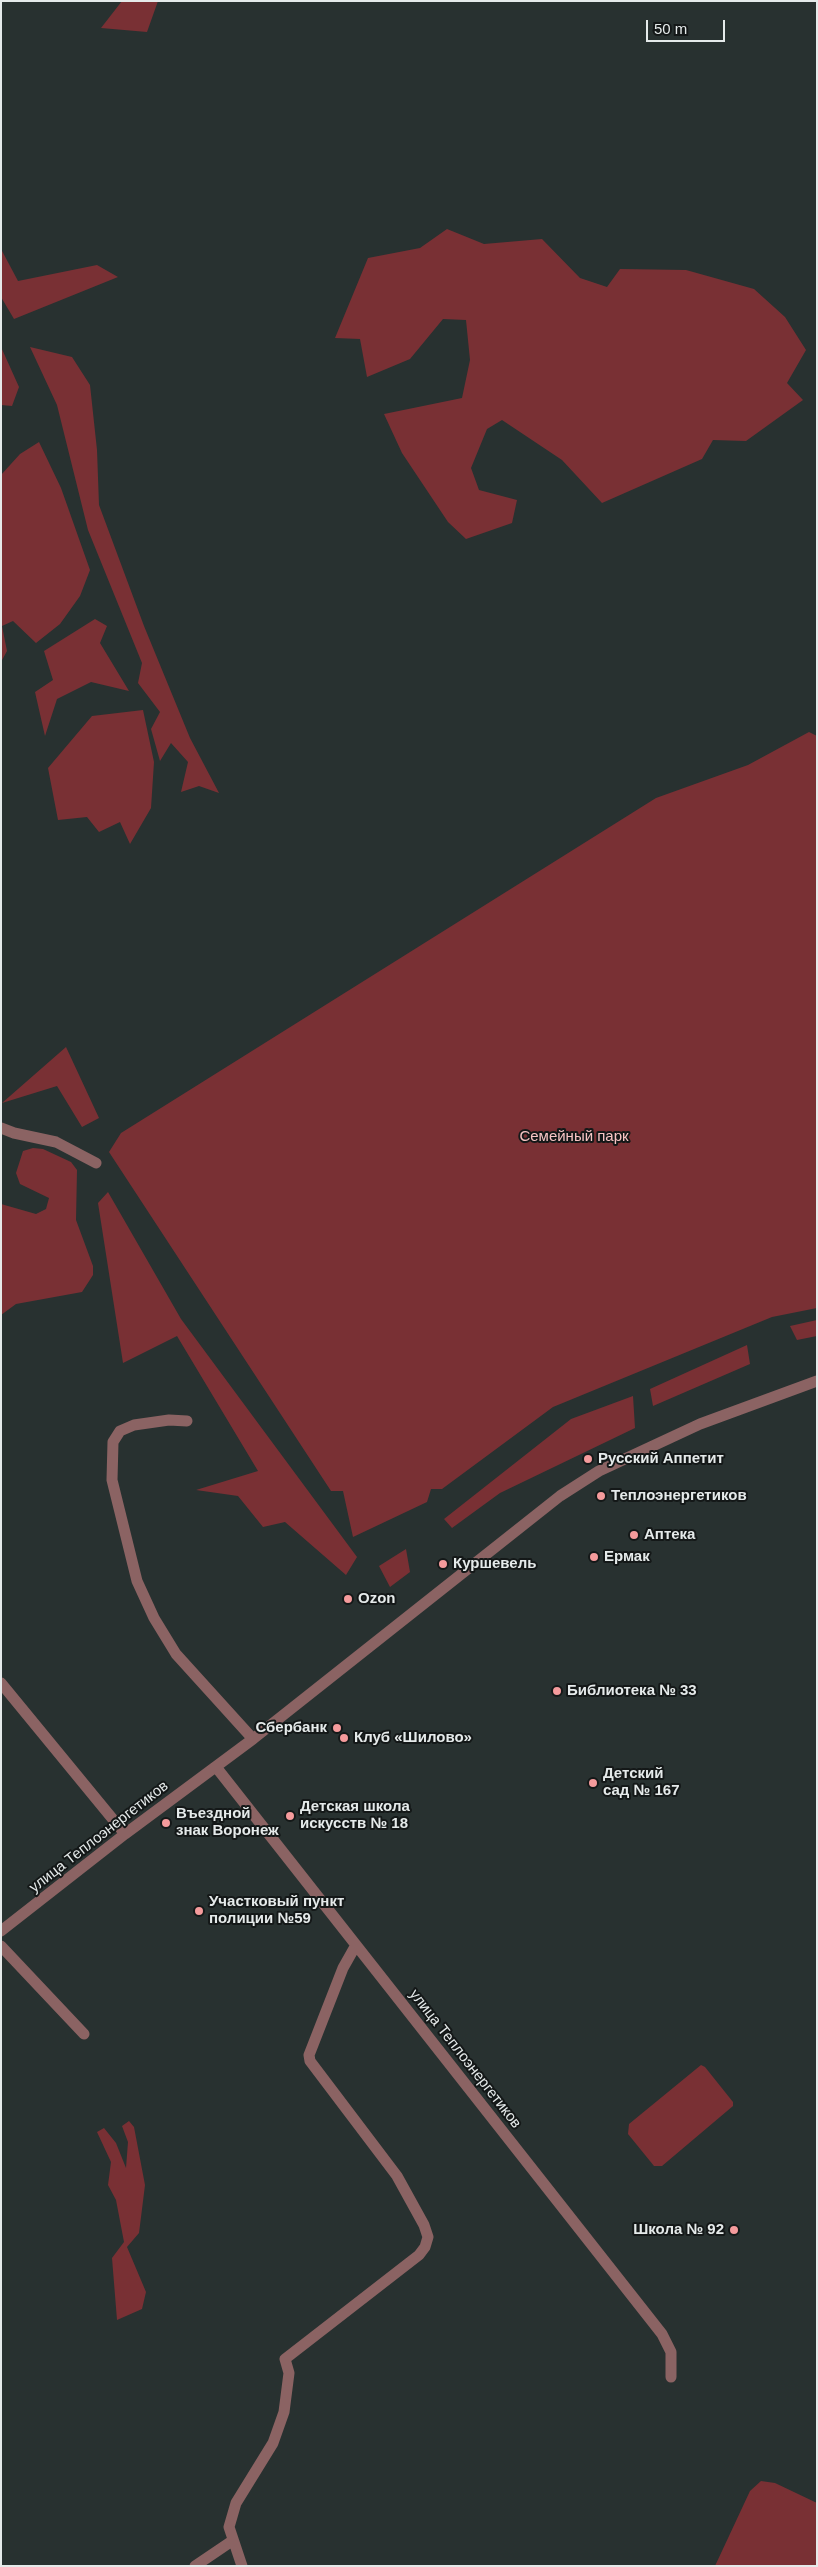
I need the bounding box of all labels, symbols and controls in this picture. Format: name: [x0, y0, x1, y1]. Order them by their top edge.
scale bar: [648, 10, 727, 42]
text: 50 m: [654, 20, 687, 37]
park label: Семейный парк: [519, 1128, 629, 1146]
place label: Русский Аппетит: [598, 1450, 724, 1468]
marker: Русский Аппетит: [582, 1453, 594, 1465]
place label: Теплоэнергетиков: [611, 1487, 747, 1505]
marker: Теплоэнергетиков: [595, 1490, 607, 1502]
place label: Аптека: [644, 1526, 695, 1544]
marker: Аптека: [628, 1529, 640, 1541]
place label: Ермак: [604, 1548, 650, 1566]
marker: Ермак: [588, 1551, 600, 1563]
place label: Куршевель: [453, 1555, 536, 1573]
marker: Куршевель: [437, 1558, 449, 1570]
place label: Ozon: [358, 1590, 395, 1608]
marker: Ozon: [342, 1593, 354, 1605]
place label: Библиотека № 33: [567, 1682, 697, 1700]
marker: Библиотека № 33: [551, 1685, 563, 1697]
place label: Сбербанк: [255, 1719, 327, 1737]
marker: Сбербанк: [331, 1722, 343, 1734]
place label: Клуб «Шилово»: [354, 1729, 472, 1747]
marker: Клуб «Шилово»: [338, 1732, 350, 1744]
place label: Детский сад № 167: [603, 1765, 679, 1800]
street label: улица Теплоэнергетиков: [26, 1777, 172, 1897]
marker: Детский сад № 167: [587, 1777, 599, 1789]
place label: Детская школа искусств № 18: [300, 1798, 410, 1833]
place label: Въездной знак Воронеж: [176, 1805, 279, 1840]
marker: Детская школа искусств № 18: [284, 1810, 296, 1822]
marker: Въездной знак Воронеж: [160, 1817, 172, 1829]
place label: Участковый пункт полиции №59: [209, 1893, 344, 1928]
marker: Участковый пункт полиции №59: [193, 1905, 205, 1917]
street label: улица Теплоэнергетиков: [405, 1986, 525, 2132]
place label: Школа № 92: [633, 2221, 724, 2239]
marker: Школа № 92: [728, 2224, 740, 2236]

